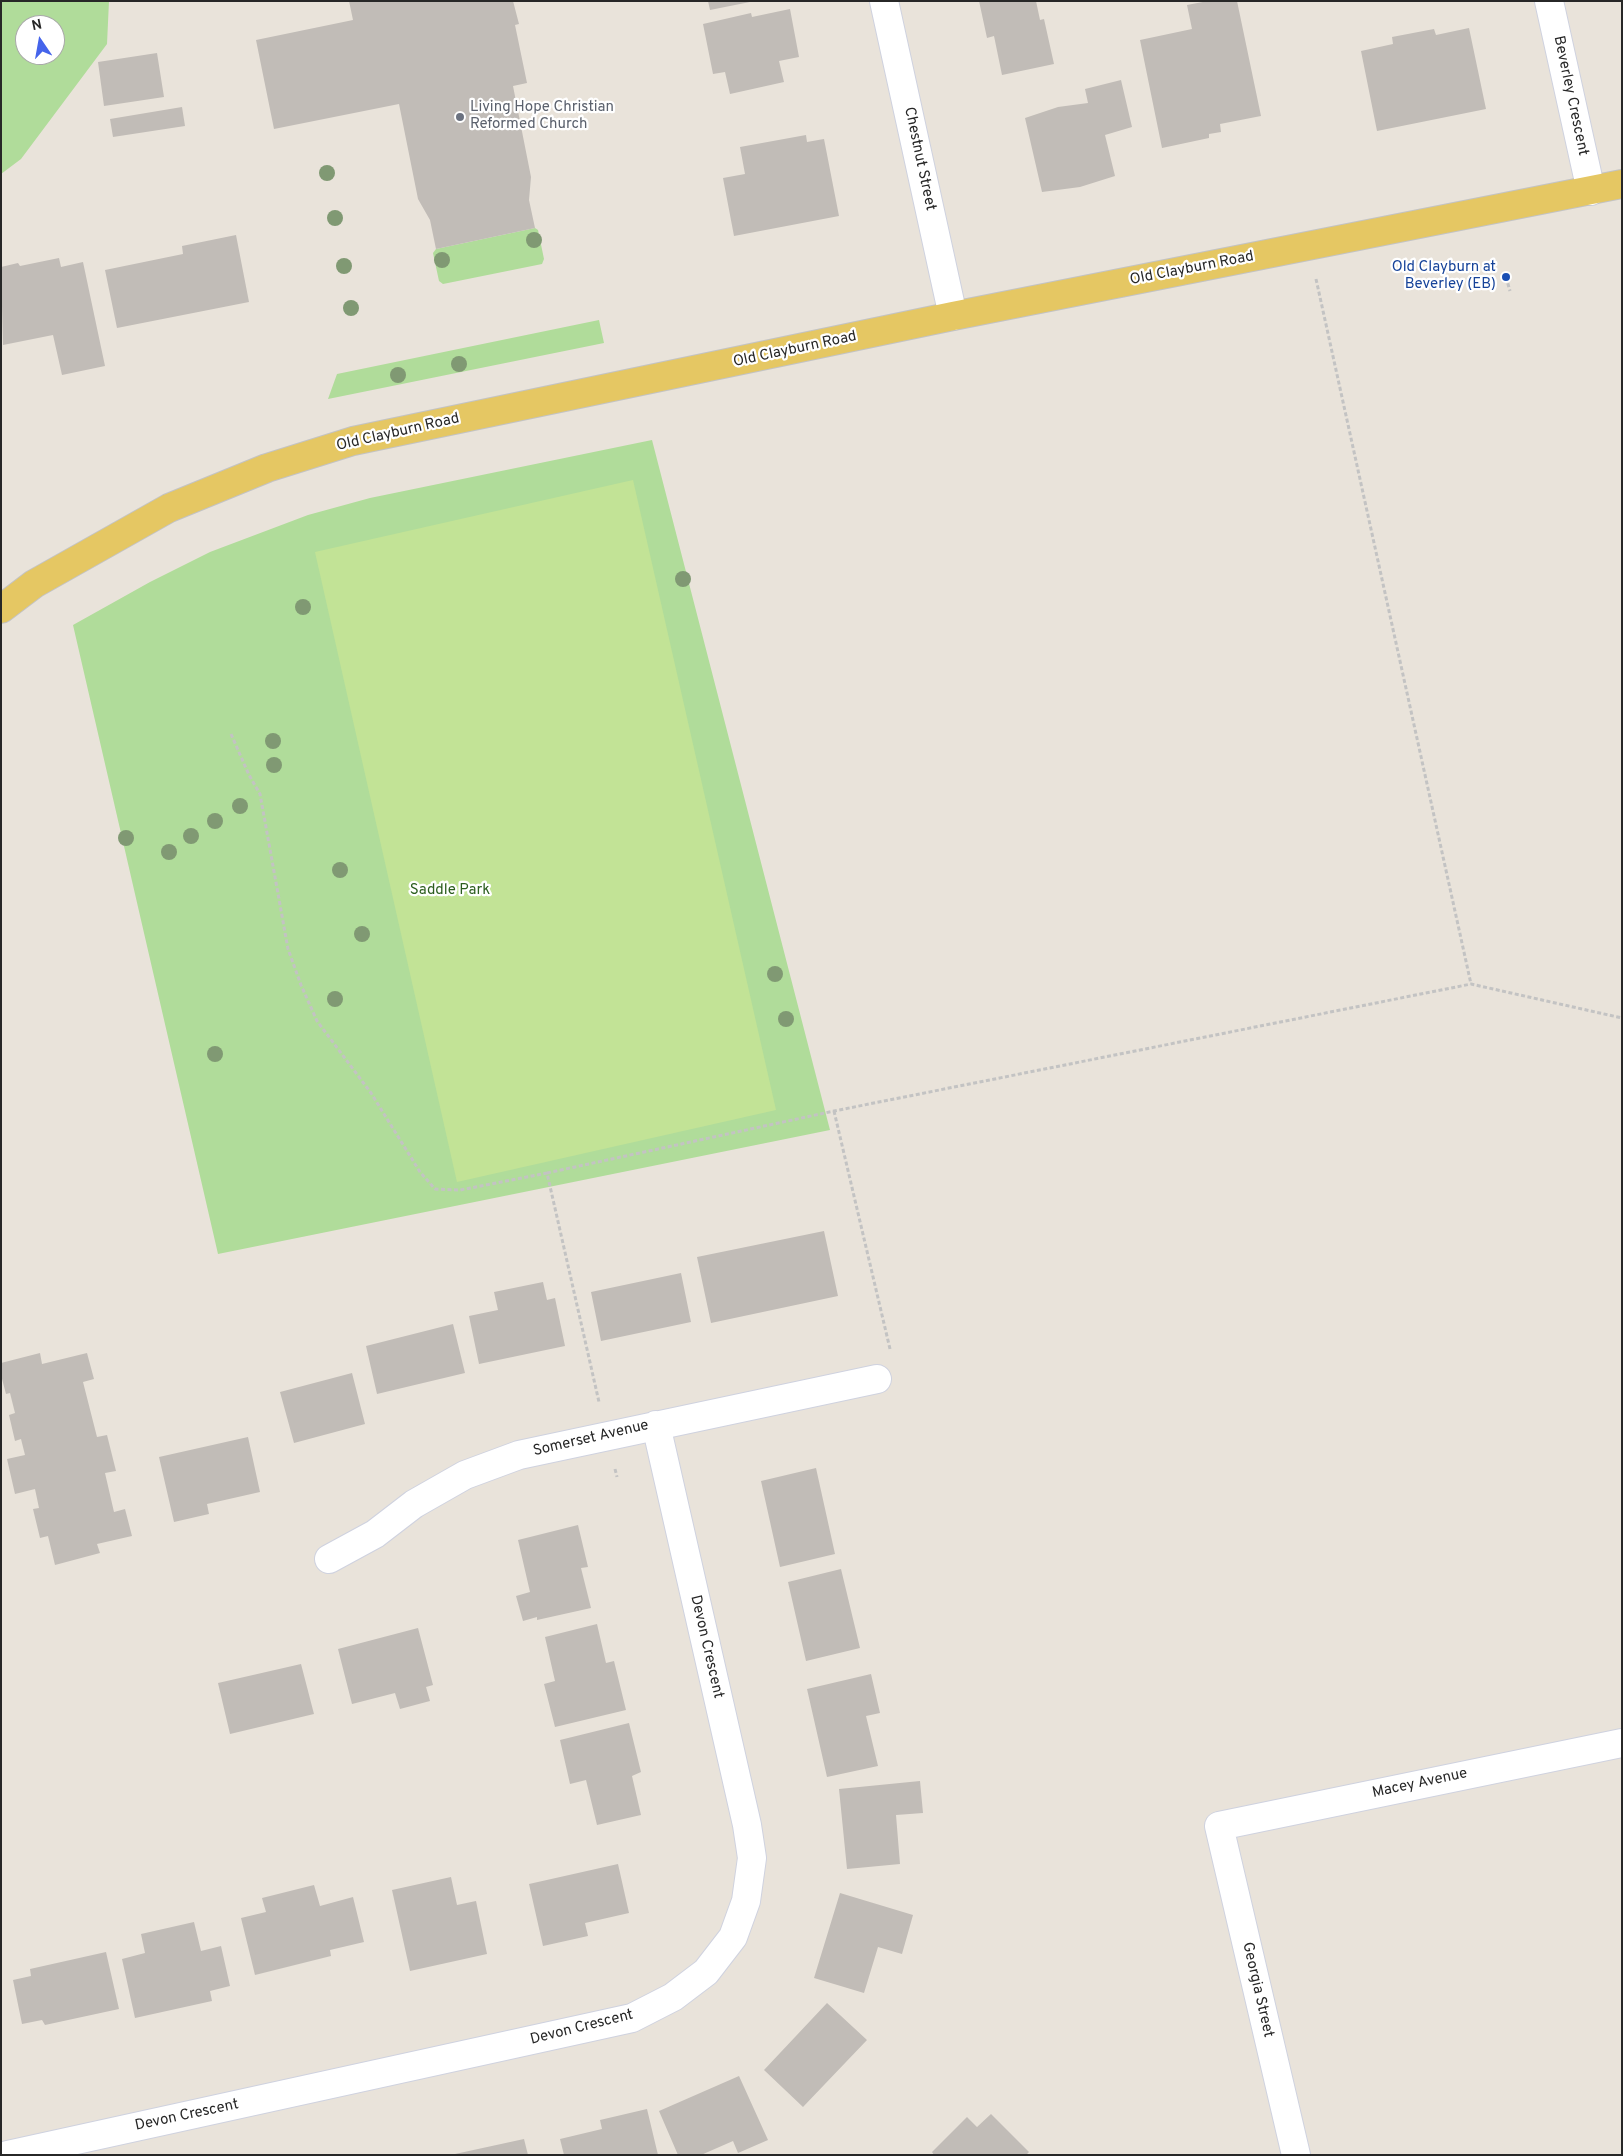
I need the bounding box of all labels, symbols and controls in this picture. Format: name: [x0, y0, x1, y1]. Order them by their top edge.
north arrow: [15, 15, 65, 65]
text: N: [30, 16, 44, 35]
street label: Beverley Crescent: [1548, 34, 1592, 158]
place label: Living Hope Christian Reformed Church: [470, 99, 614, 134]
street label: Chestnut Street: [899, 105, 939, 213]
marker: Living Hope Christian Reformed Church: [454, 111, 466, 123]
street label: Old Clayburn Road: [1129, 248, 1255, 290]
place label: Old Clayburn at Beverley (EB): [1392, 259, 1496, 294]
marker: Old Clayburn at Beverley (EB): [1500, 271, 1512, 283]
street label: Old Clayburn Road: [732, 328, 858, 372]
street label: Old Clayburn Road: [335, 410, 461, 456]
park label: Saddle Park: [410, 882, 490, 900]
street label: Somerset Avenue: [531, 1417, 651, 1461]
street label: Devon Crescent: [685, 1594, 727, 1700]
street label: Macey Avenue: [1371, 1765, 1469, 1803]
street label: Georgia Street: [1237, 1941, 1277, 2039]
street label: Devon Crescent: [529, 2007, 635, 2049]
street label: Devon Crescent: [134, 2096, 240, 2136]

